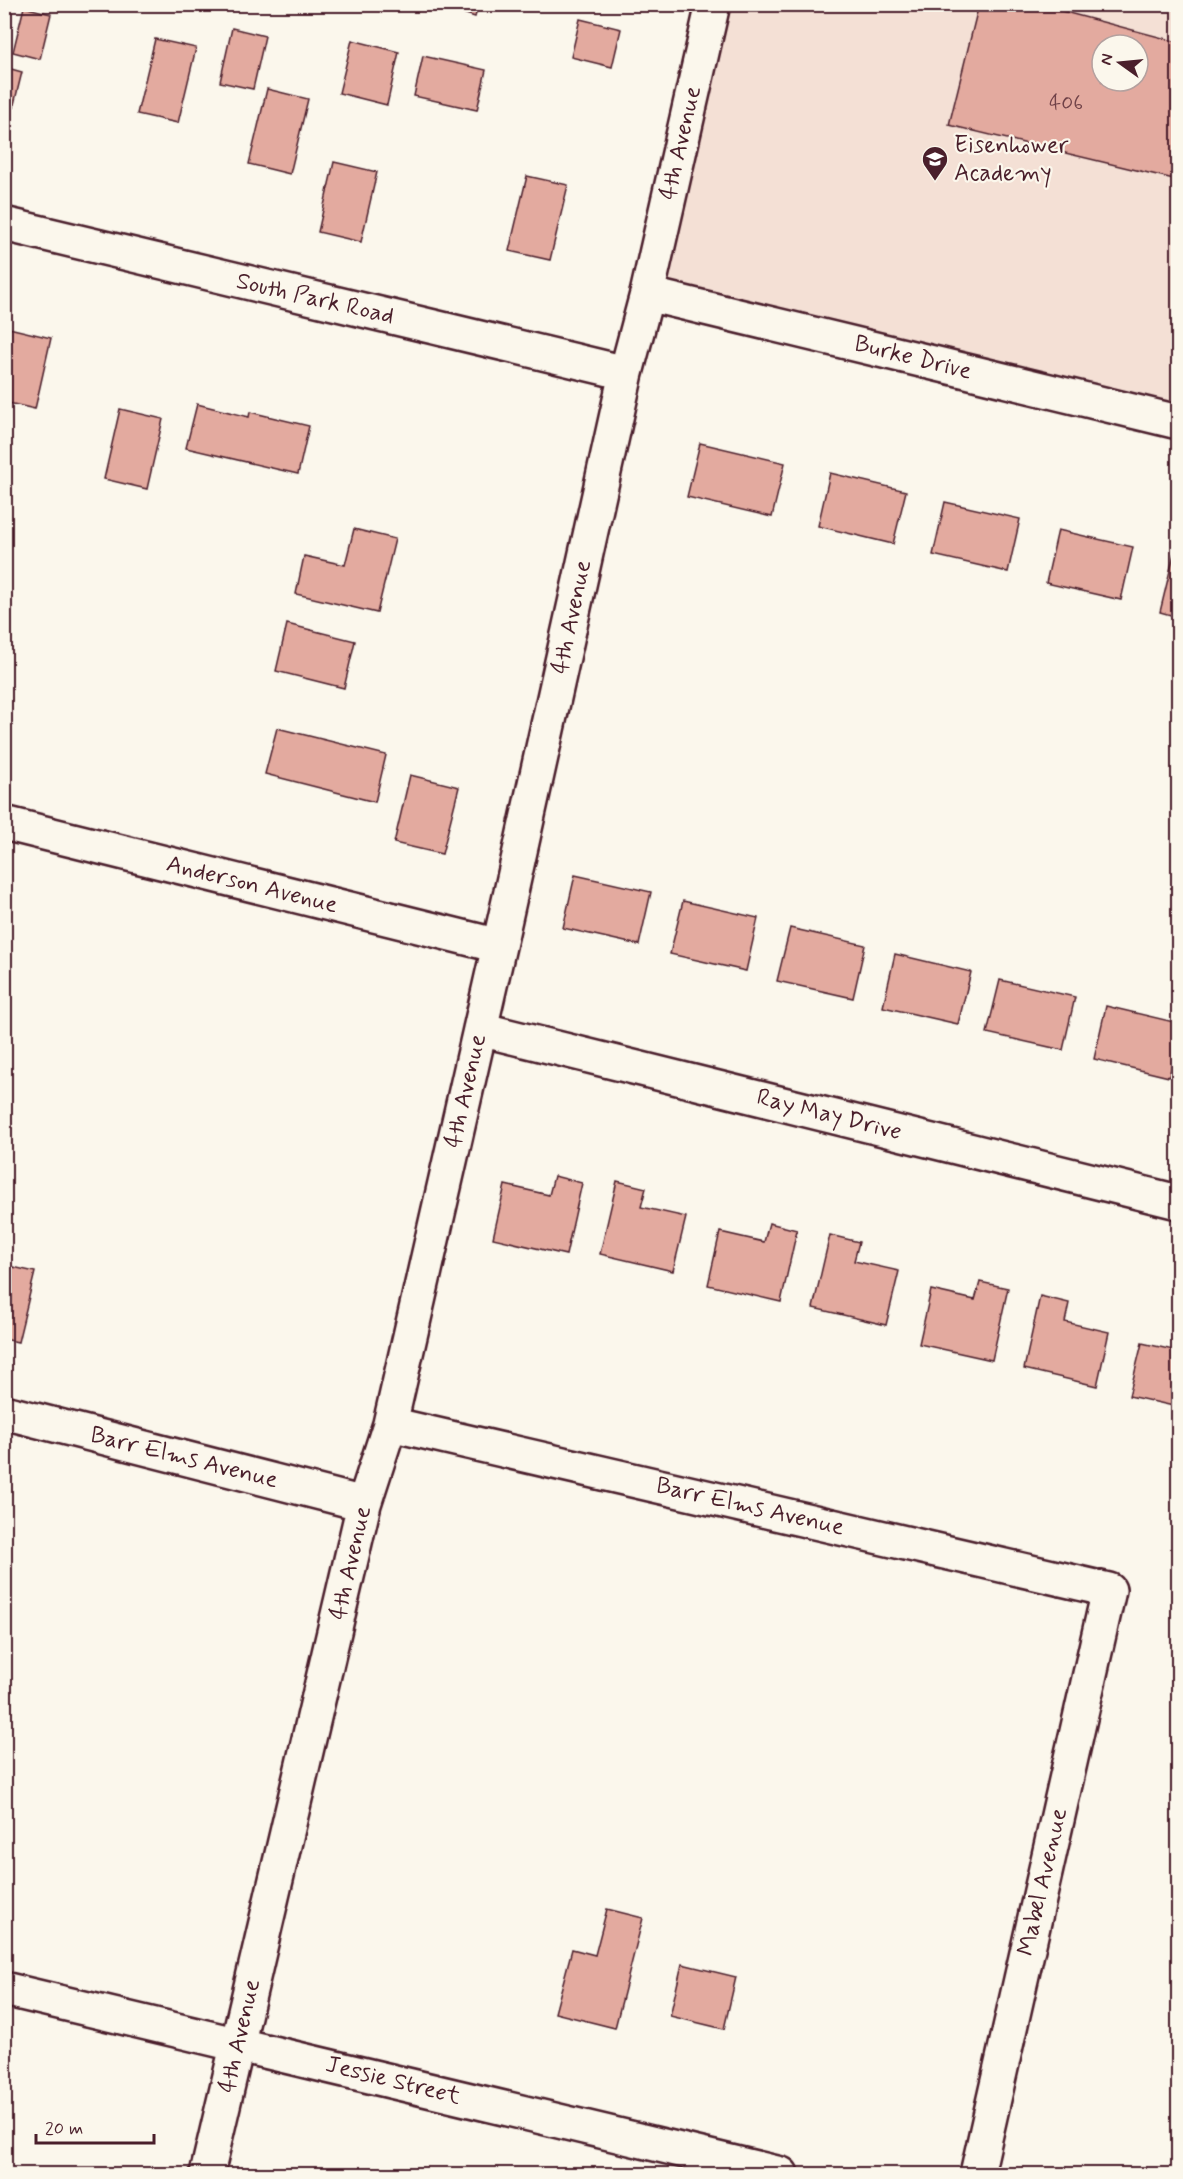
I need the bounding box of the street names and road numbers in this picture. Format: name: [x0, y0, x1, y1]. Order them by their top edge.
street label: 4th Avenue: [653, 83, 709, 203]
street label: South Park Road: [233, 266, 397, 332]
street label: Burke Drive: [851, 328, 975, 388]
street label: 4th Avenue: [545, 557, 599, 677]
street label: Anderson Avenue: [163, 849, 341, 921]
street label: 4th Avenue: [438, 1031, 494, 1151]
street label: Ray May Drive: [753, 1082, 905, 1148]
street label: Barr Elms Avenue: [87, 1420, 281, 1496]
street label: Barr Elms Avenue: [653, 1470, 847, 1544]
street label: 4th Avenue: [323, 1503, 379, 1623]
street label: Mabel Avenue: [1011, 1805, 1075, 1959]
street label: 4th Avenue: [212, 1976, 268, 2096]
street label: Jessie Street: [322, 2049, 464, 2113]

